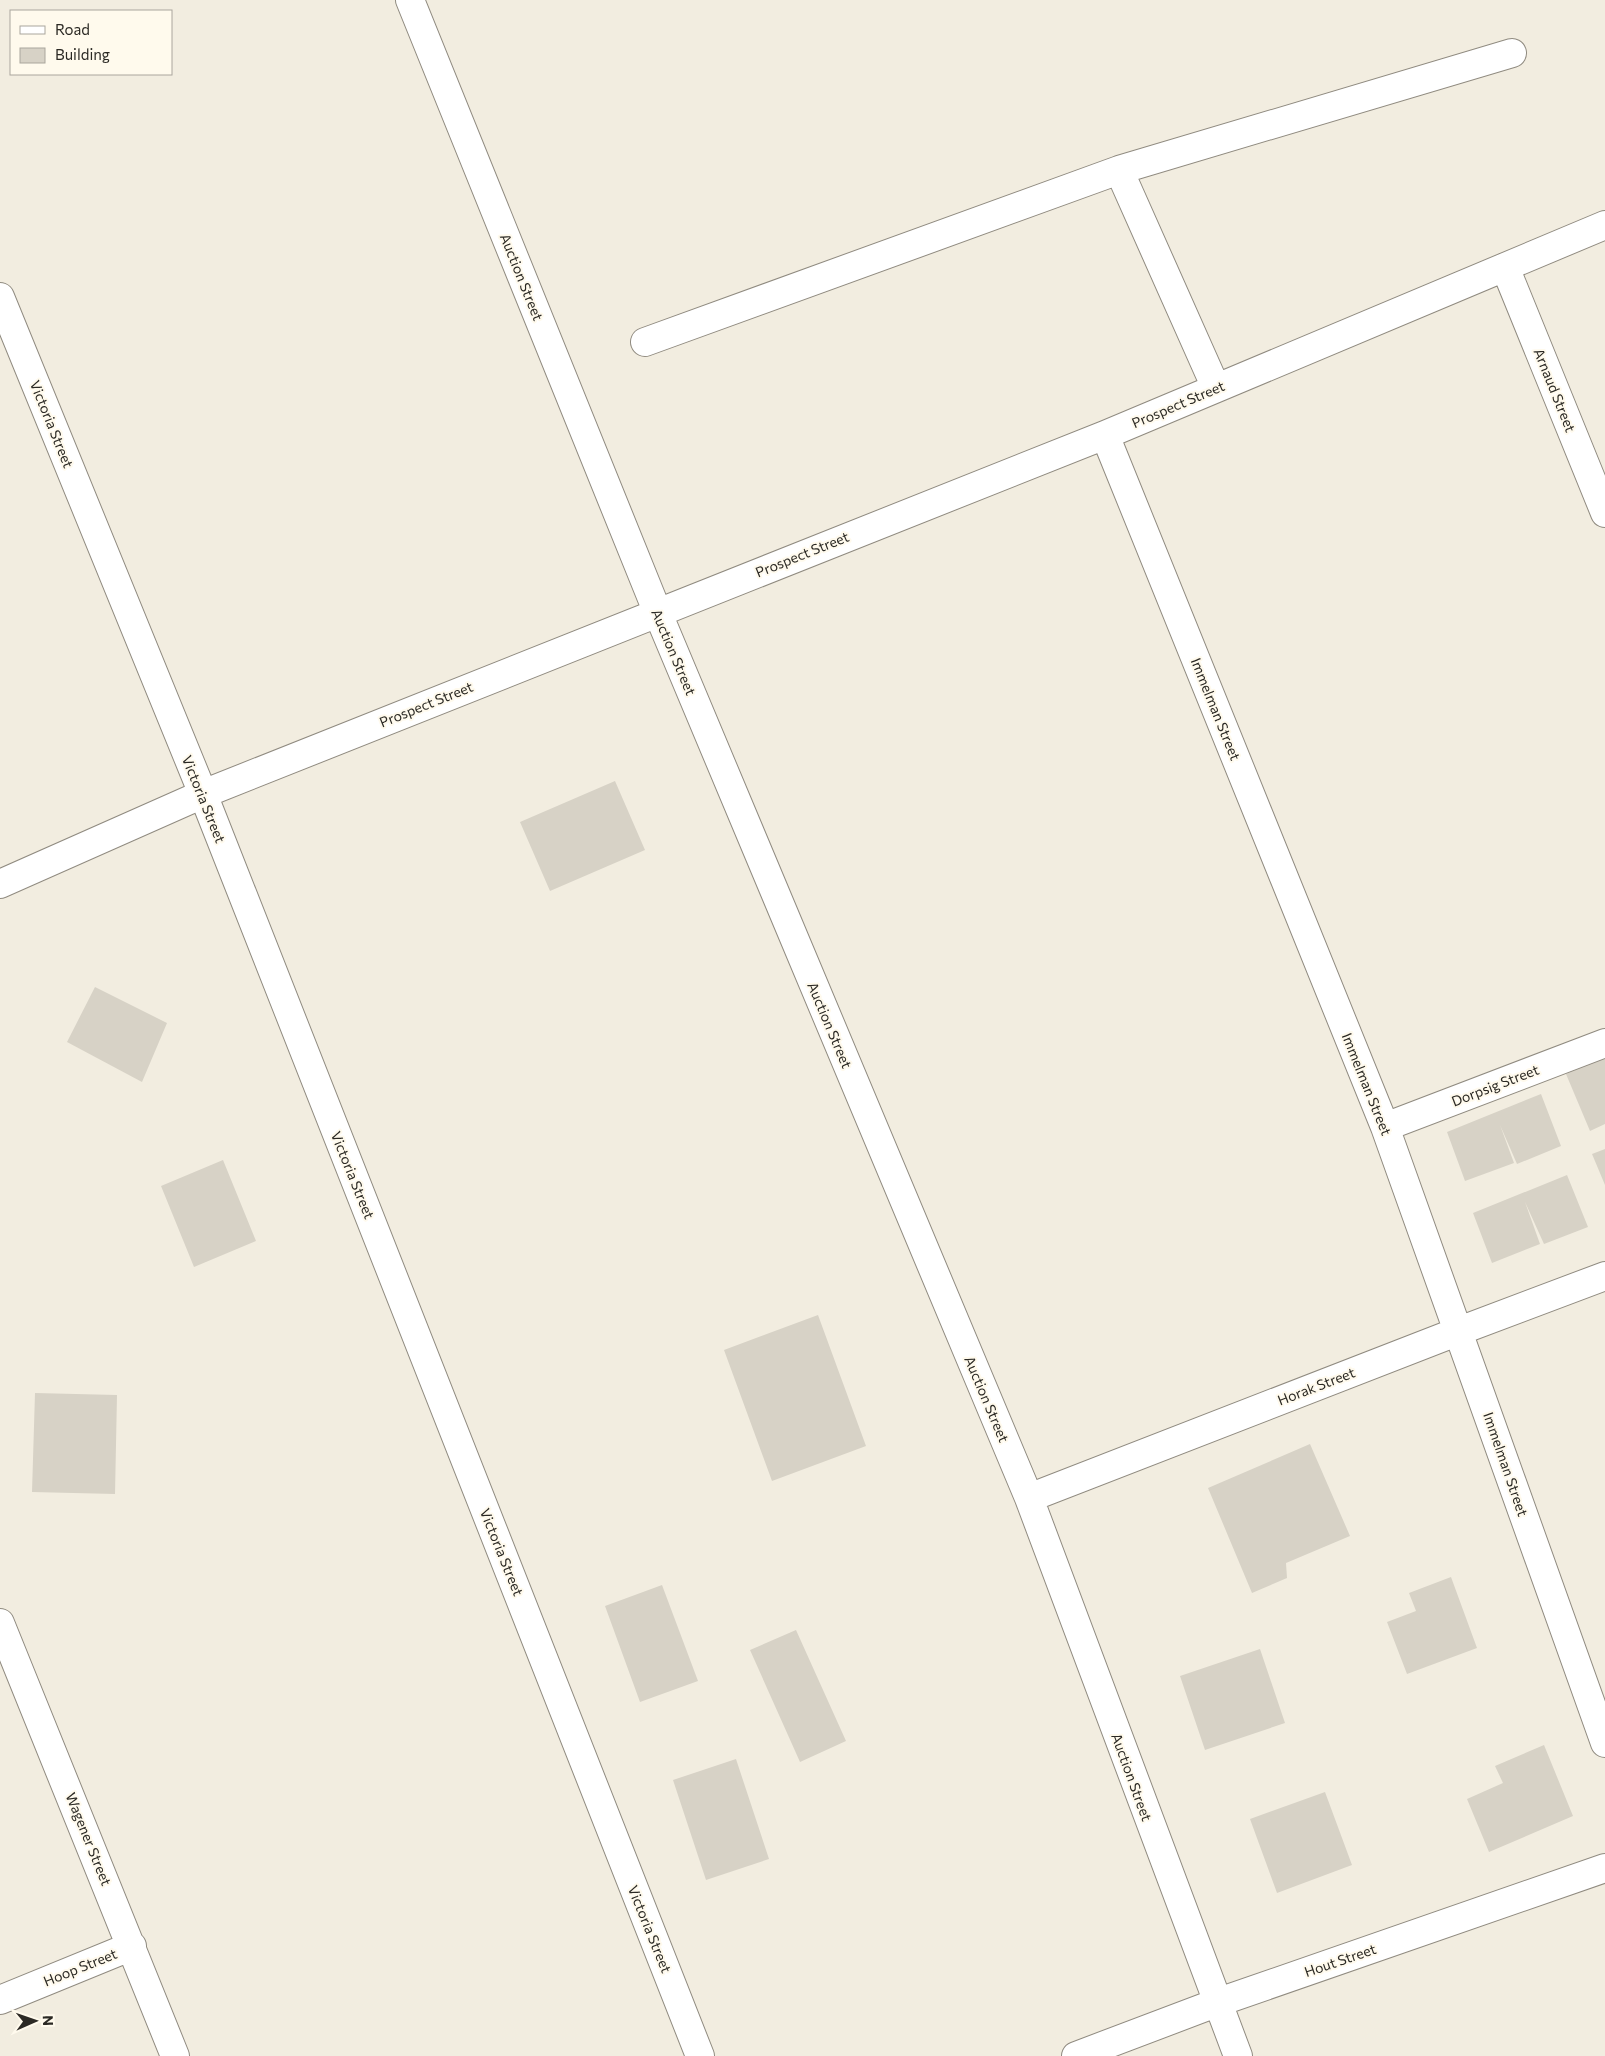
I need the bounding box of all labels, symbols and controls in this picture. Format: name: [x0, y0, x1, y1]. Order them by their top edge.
legend: [10, 10, 172, 75]
text: Road: [55, 20, 90, 38]
text: Building: [55, 45, 110, 63]
street label: Auction Street: [497, 231, 547, 323]
street label: Arnaud Street: [1530, 346, 1580, 435]
street label: Prospect Street: [1129, 377, 1227, 431]
street label: Victoria Street: [27, 378, 77, 470]
street label: Prospect Street: [753, 527, 851, 580]
street label: Auction Street: [648, 606, 700, 698]
street label: Immelman Street: [1188, 655, 1244, 763]
street label: Prospect Street: [377, 677, 475, 730]
street label: Victoria Street: [179, 753, 229, 845]
street label: Auction Street: [804, 979, 856, 1071]
street label: Immelman Street: [1339, 1030, 1395, 1138]
street label: Dorpsig Street: [1449, 1060, 1541, 1109]
street label: Victoria Street: [328, 1129, 378, 1221]
street label: Auction Street: [961, 1353, 1013, 1445]
street label: Horak Street: [1275, 1363, 1357, 1409]
street label: Immelman Street: [1480, 1410, 1532, 1519]
street label: Victoria Street: [477, 1506, 527, 1598]
street label: Auction Street: [1108, 1731, 1156, 1823]
street label: Wagener Street: [63, 1790, 116, 1888]
street label: Victoria Street: [625, 1883, 675, 1975]
street label: Hout Street: [1302, 1940, 1378, 1980]
street label: Hoop Street: [41, 1944, 119, 1989]
north arrow: [10, 1996, 60, 2046]
text: N: [40, 2015, 57, 2026]

